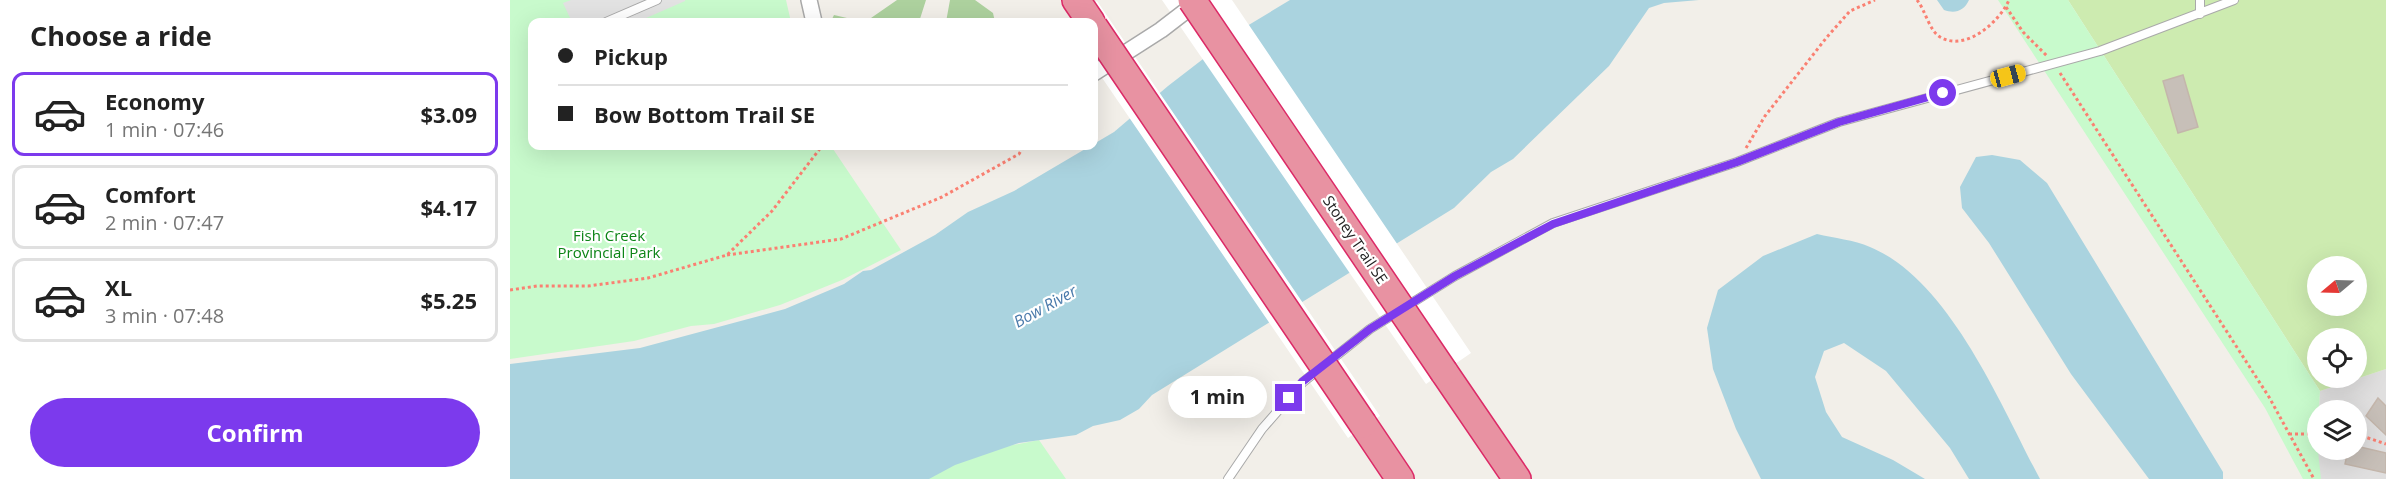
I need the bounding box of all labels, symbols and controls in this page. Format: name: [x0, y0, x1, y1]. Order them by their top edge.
text: Choose a ride: [30, 17, 212, 54]
text: Pickup: [594, 41, 668, 71]
car: [1988, 63, 2028, 89]
route start: [1929, 79, 1956, 106]
text: Economy: [105, 86, 204, 116]
icon: car: [33, 87, 87, 141]
text: $3.09: [420, 99, 477, 129]
text: Bow Bottom Trail SE: [594, 99, 815, 129]
text: 1 min · 07:46: [105, 116, 224, 143]
text: Comfort: [105, 179, 196, 209]
icon: car: [33, 180, 87, 234]
street label: Stoney Trail SE: [1319, 191, 1393, 287]
text: $4.17: [420, 192, 477, 222]
text: 2 min · 07:47: [105, 209, 224, 236]
park label: Fish Creek Provincial Park: [557, 225, 661, 262]
north arrow: [2307, 256, 2367, 316]
map controls: [2307, 256, 2367, 460]
text: XL: [105, 272, 132, 302]
icon: car: [33, 273, 87, 327]
water label: Bow River: [1009, 279, 1081, 332]
text: $5.25: [420, 285, 477, 315]
text: 3 min · 07:48: [105, 302, 224, 329]
button: locate: [2307, 328, 2367, 388]
callout: 1 min: [1169, 377, 1268, 419]
text: 1 min: [1190, 383, 1245, 410]
route end: [1275, 384, 1302, 411]
button: Confirm: [30, 398, 480, 467]
button: layers: [2307, 400, 2367, 460]

